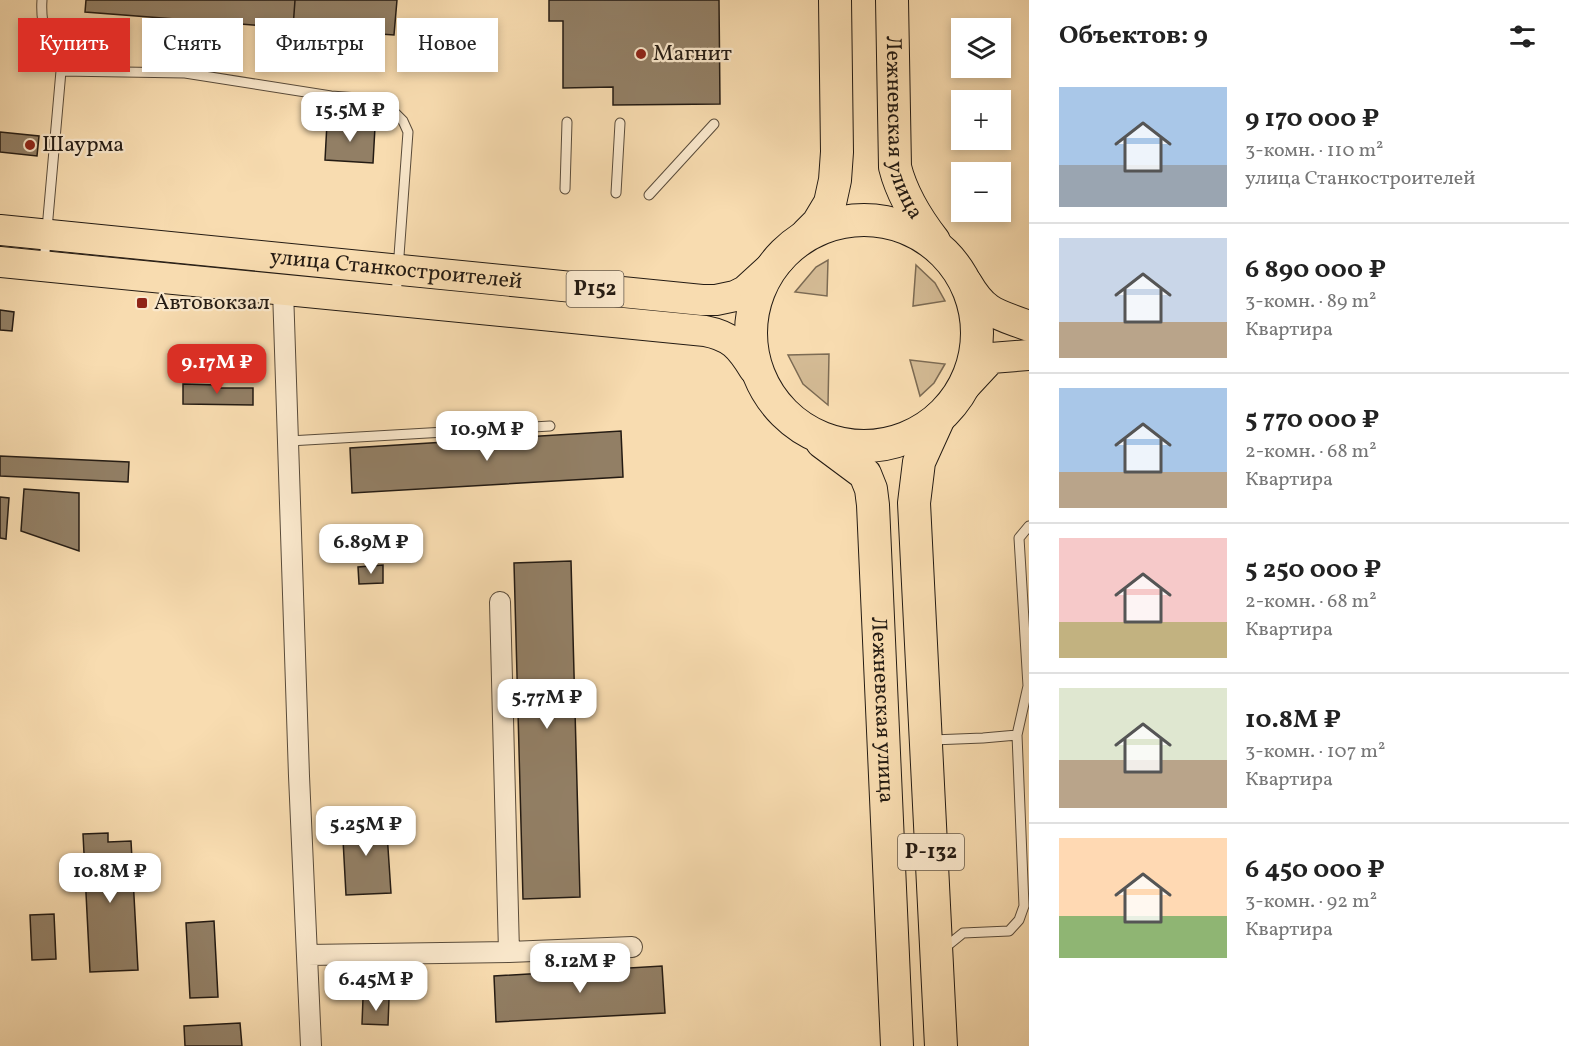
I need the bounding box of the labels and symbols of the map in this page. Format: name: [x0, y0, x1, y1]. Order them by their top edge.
street label: Лежневская улица: [877, 35, 931, 225]
place label: Магнит: [653, 39, 732, 70]
marker: Магнит: [634, 47, 648, 61]
pin: 15.5M ₽: [295, 92, 405, 143]
place label: Шаурма: [42, 130, 124, 161]
marker: Шаурма: [23, 138, 37, 152]
street label: улица Станкостроителей: [268, 241, 524, 298]
road number: Р152: [566, 271, 624, 307]
place label: Автовокзал: [154, 288, 270, 319]
marker: Автовокзал: [135, 296, 149, 310]
pin: 9.17M ₽: [162, 344, 272, 395]
pin: 10.9M ₽: [432, 411, 542, 462]
pin: 6.89M ₽: [316, 524, 426, 575]
street label: Лежневская улица: [862, 616, 902, 804]
pin: 5.77M ₽: [492, 679, 602, 730]
pin: 5.25M ₽: [311, 806, 421, 857]
road number: Р-132: [898, 834, 964, 870]
pin: 10.8M ₽: [55, 853, 165, 904]
pin: 8.12M ₽: [525, 943, 635, 994]
pin: 6.45M ₽: [321, 961, 431, 1012]

